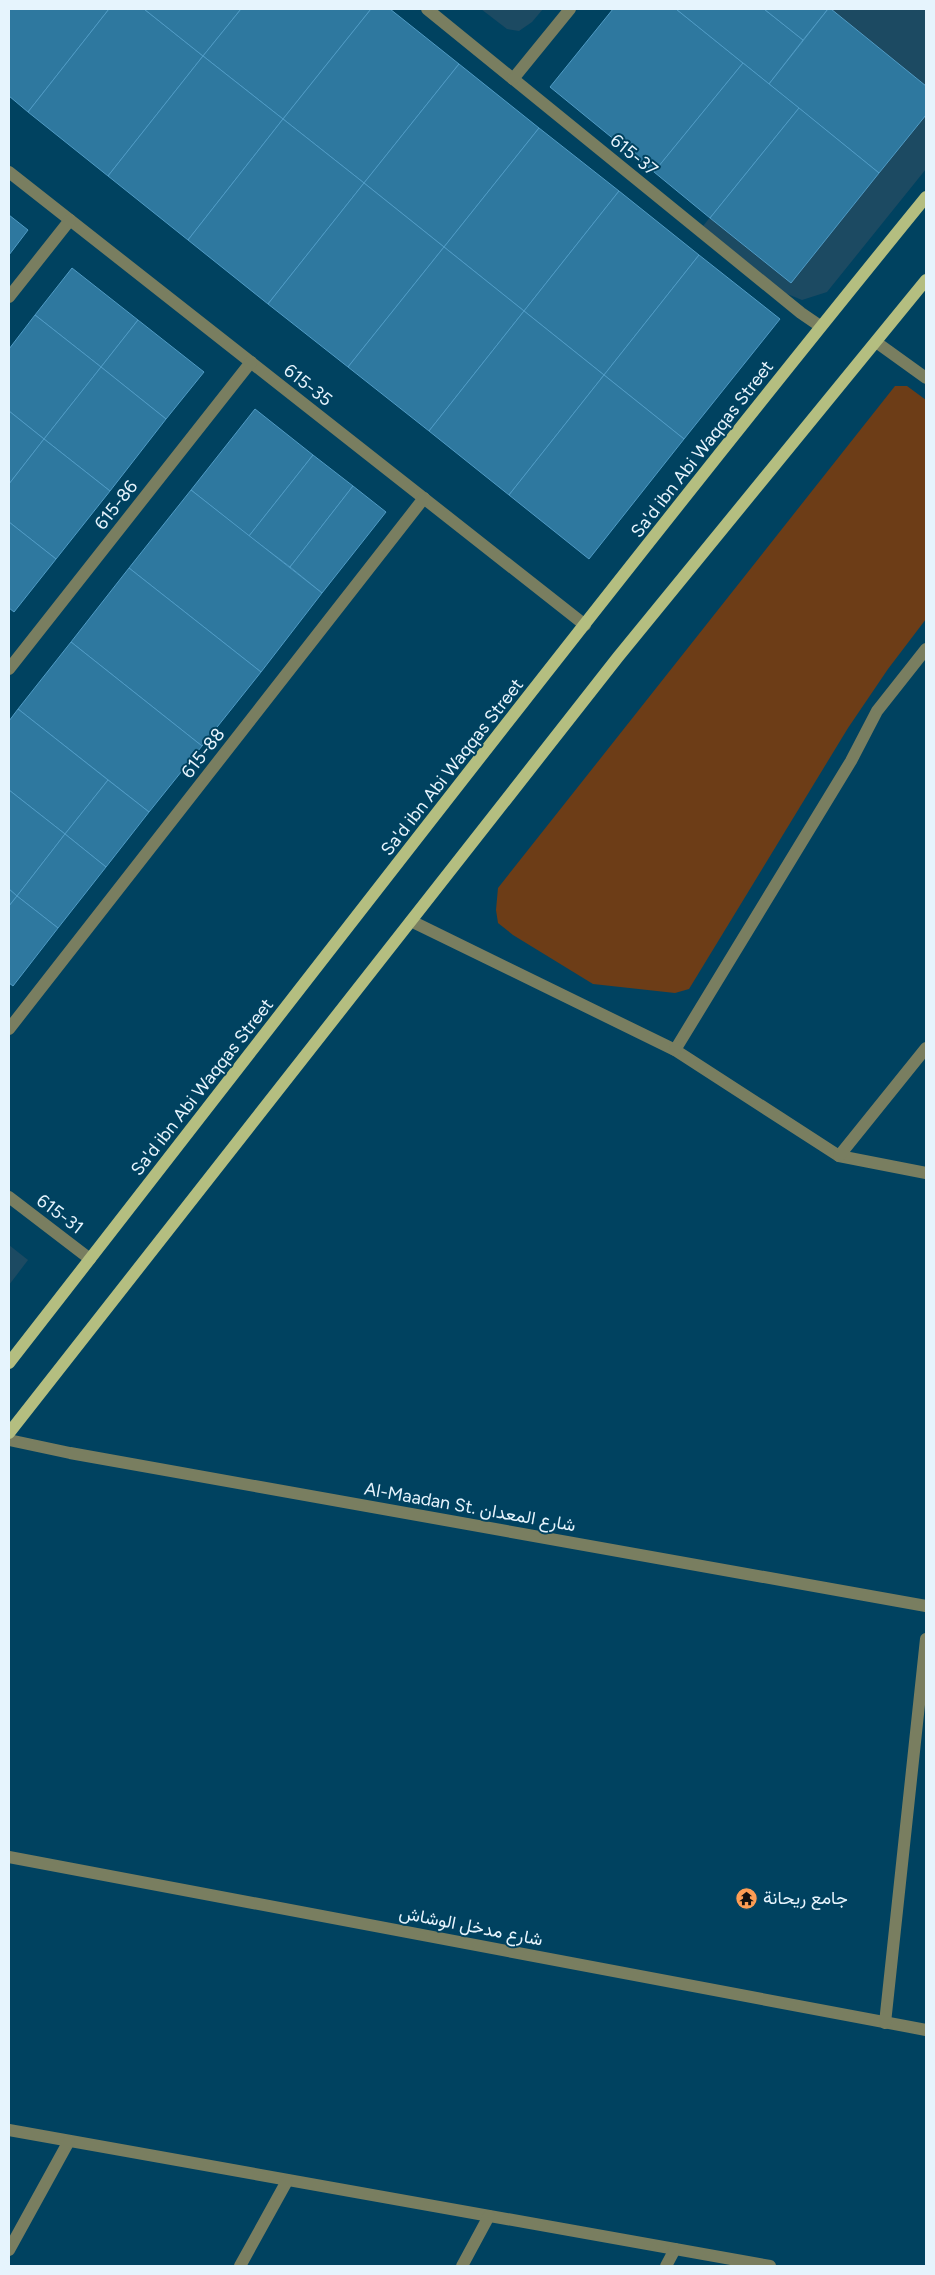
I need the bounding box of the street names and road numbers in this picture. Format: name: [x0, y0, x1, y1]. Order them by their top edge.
street label: 615-37: [606, 129, 663, 181]
street label: Sa'd ibn Abi Waqqas Street: [626, 356, 778, 542]
street label: 615-35: [279, 359, 337, 411]
street label: 615-86: [90, 476, 142, 534]
street label: Sa'd ibn Abi Waqqas Street: [376, 674, 528, 860]
street label: 615-88: [177, 724, 229, 782]
street label: Sa'd ibn Abi Waqqas Street: [126, 994, 278, 1180]
street label: 615-31: [32, 1189, 88, 1239]
street label: Al-Maadan St. شارع المعدان: [363, 1478, 577, 1537]
street label: شارع مدخل الوشاش: [397, 1901, 545, 1952]

